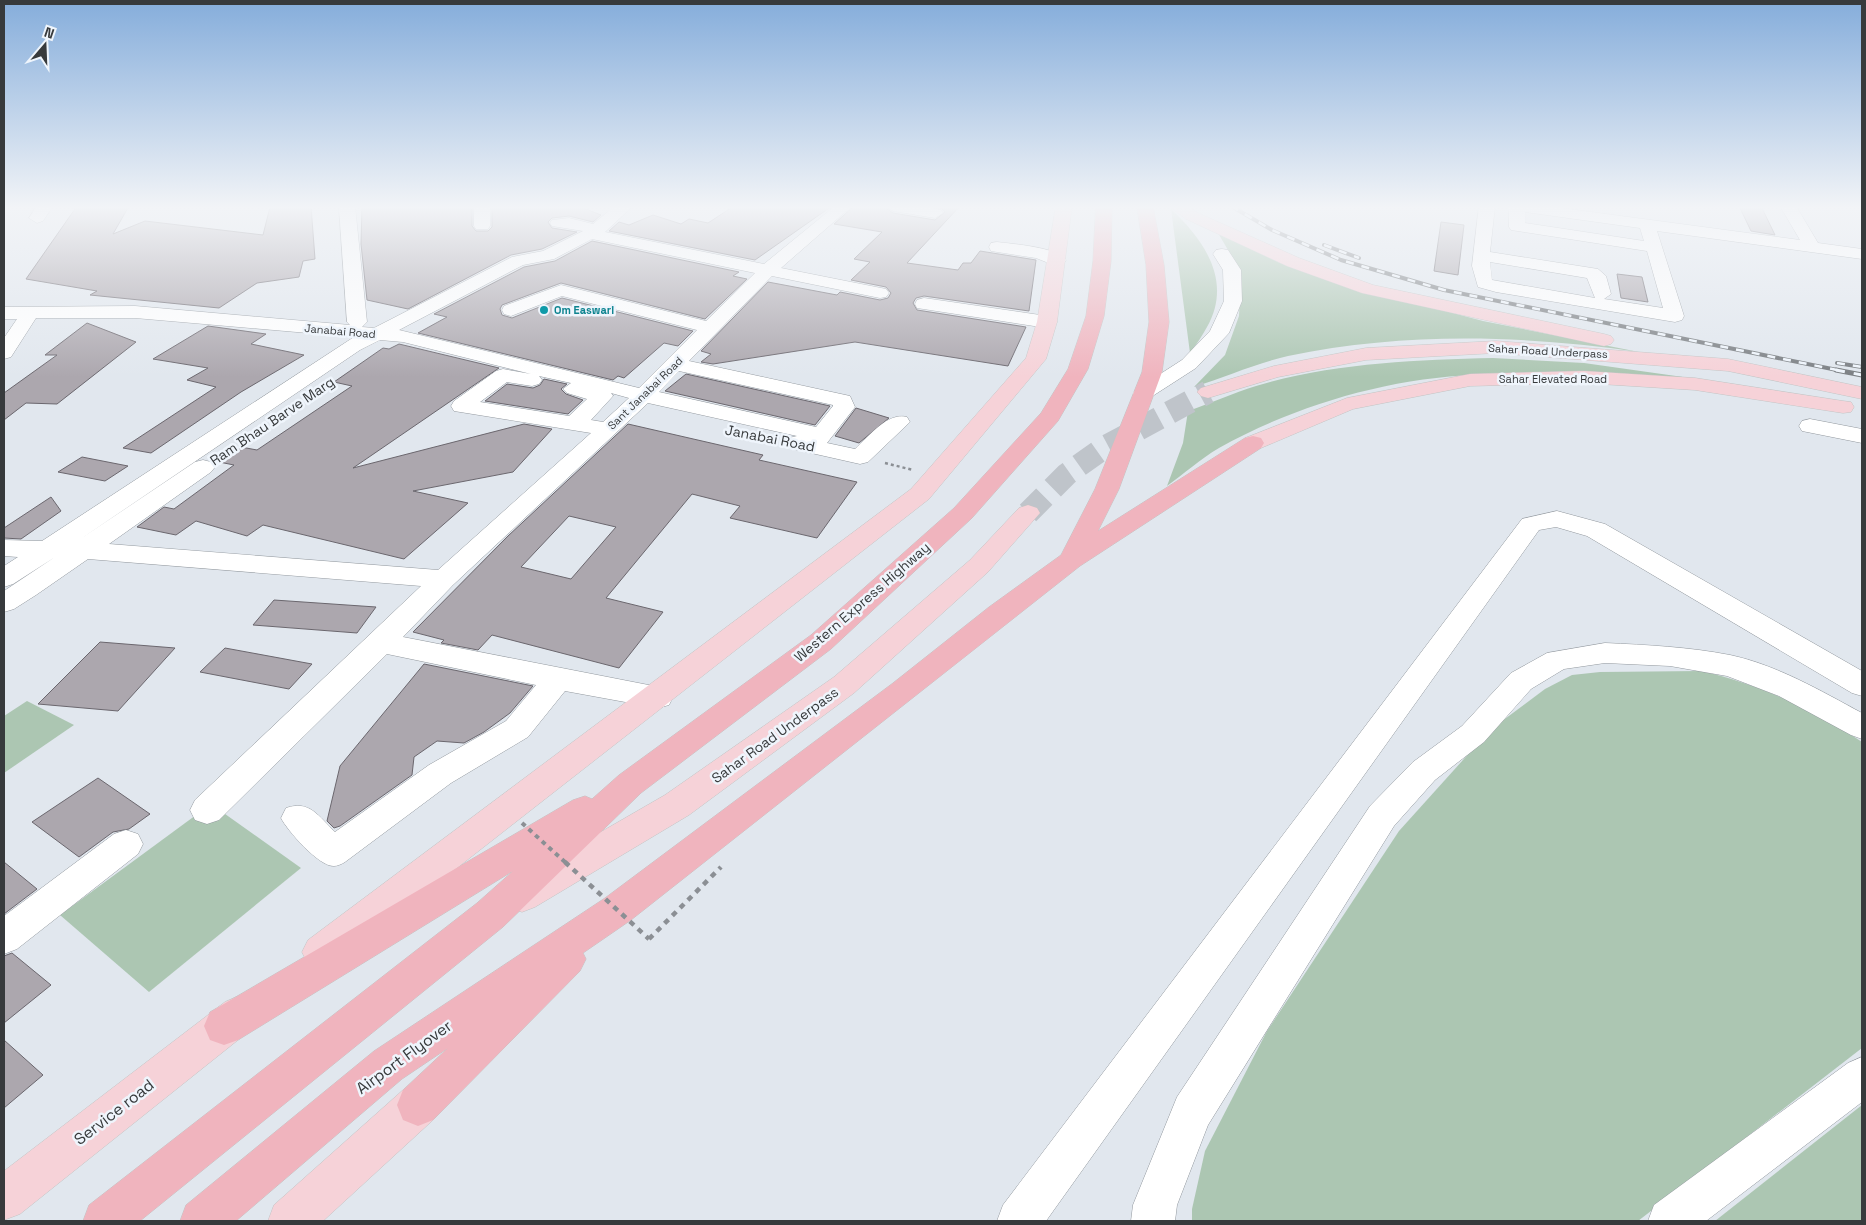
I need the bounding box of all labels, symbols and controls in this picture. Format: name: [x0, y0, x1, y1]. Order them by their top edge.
north arrow: [20, 20, 70, 70]
text: N: [42, 23, 57, 43]
place label: Om Easwari: [554, 303, 614, 317]
marker: Om Easwari: [538, 304, 550, 316]
street label: Janabai Road: [304, 321, 376, 341]
street label: Sahar Road Underpass: [1488, 341, 1608, 361]
street label: Sant Janabai Road: [604, 354, 686, 432]
street label: Sahar Elevated Road: [1499, 372, 1607, 386]
street label: Ram Bhau Barve Marg: [206, 373, 338, 469]
street label: Janabai Road: [724, 420, 816, 456]
street label: Western Express Highway: [790, 538, 934, 666]
street label: Sahar Road Underpass: [708, 683, 842, 787]
street label: Airport Flyover: [352, 1015, 456, 1099]
street label: Service road: [70, 1074, 158, 1150]

